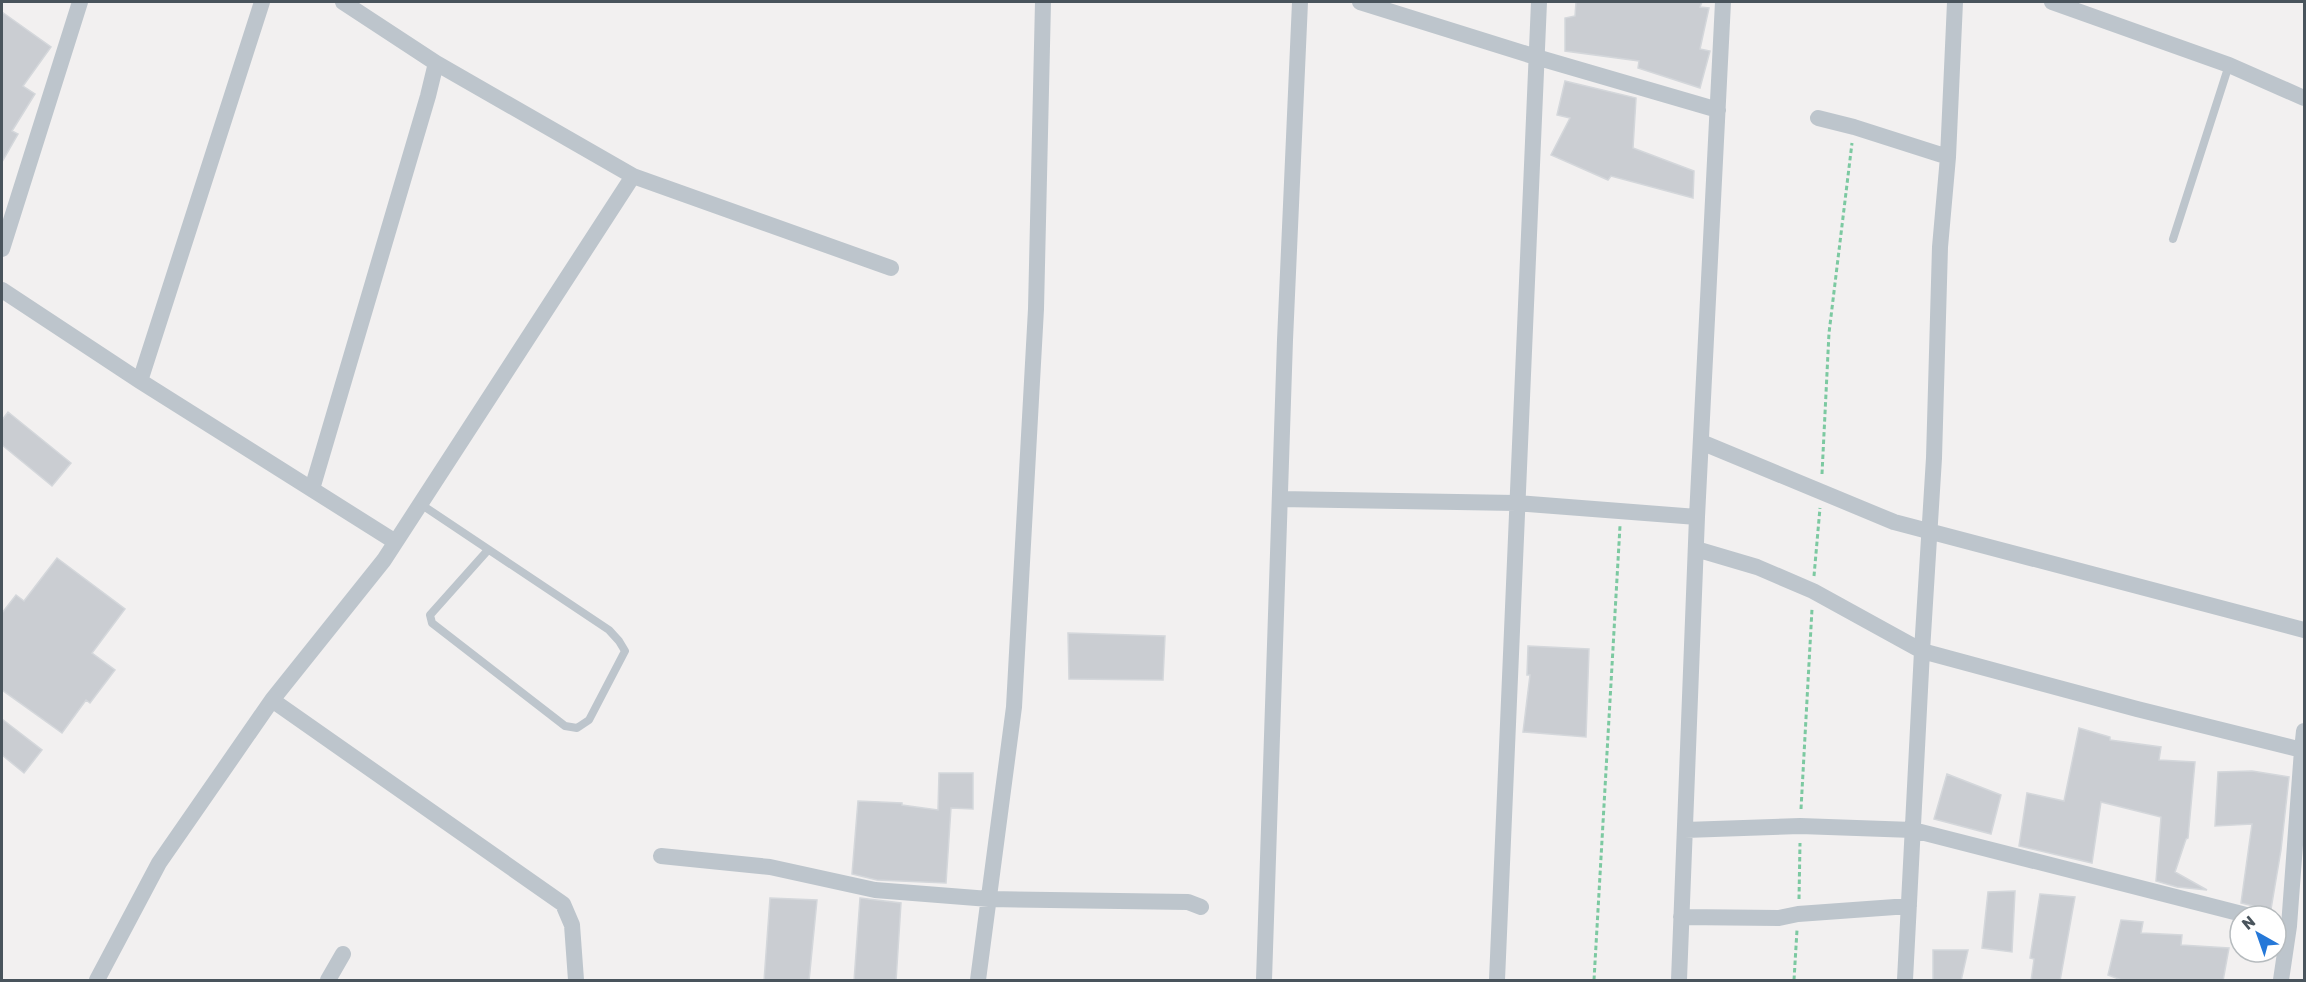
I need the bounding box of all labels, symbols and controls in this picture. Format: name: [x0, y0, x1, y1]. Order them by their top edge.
north arrow: [2228, 904, 2288, 964]
text: N: [2238, 912, 2259, 934]

